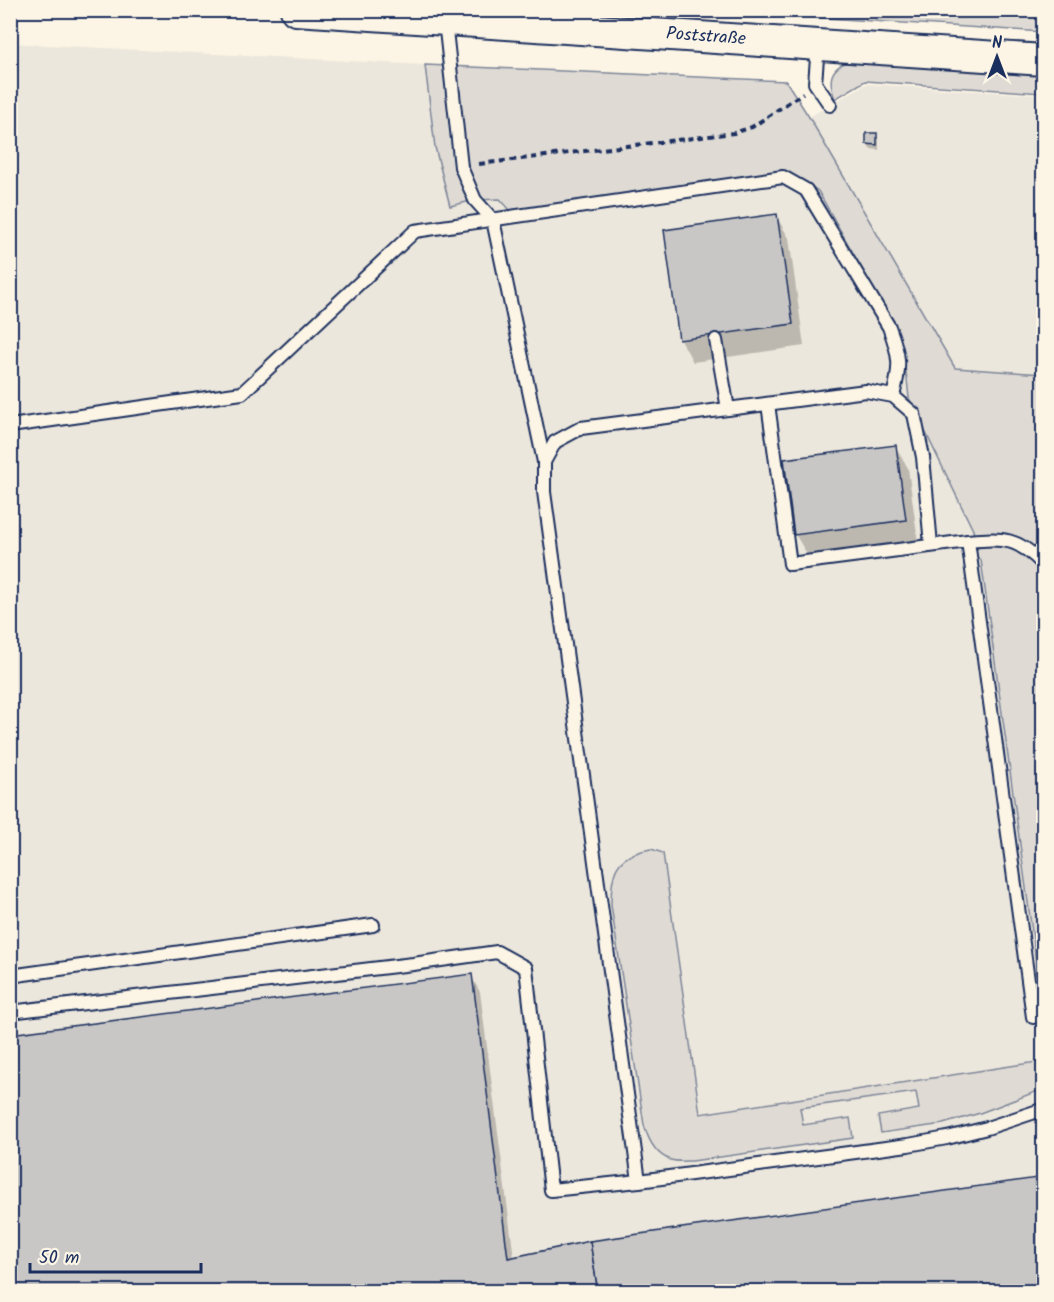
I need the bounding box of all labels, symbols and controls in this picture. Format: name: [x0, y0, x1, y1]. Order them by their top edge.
street label: Poststraße: [665, 20, 747, 54]
north arrow: [967, 27, 1027, 87]
text: N: [992, 31, 1002, 56]
scale bar: [30, 1236, 201, 1274]
text: 50 m: [39, 1244, 79, 1273]

